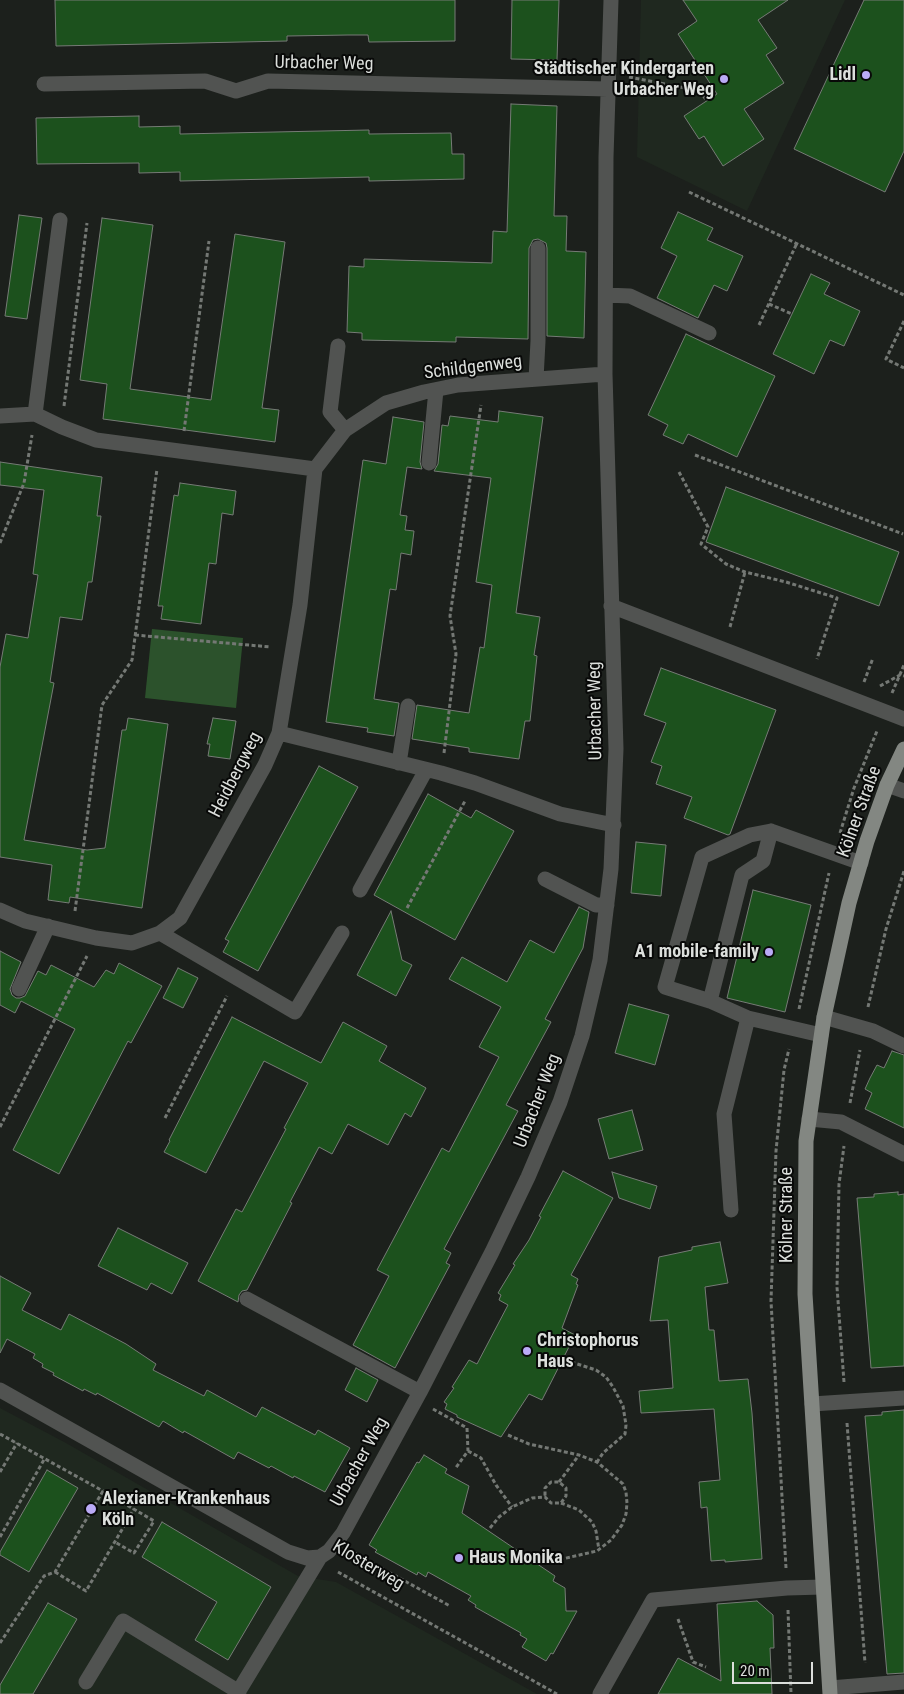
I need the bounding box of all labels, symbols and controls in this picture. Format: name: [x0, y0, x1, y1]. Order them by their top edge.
street label: Urbacher Weg: [274, 52, 374, 76]
place label: Städtischer Kindergarten Urbacher Weg: [534, 58, 714, 100]
place label: Lidl: [829, 64, 856, 86]
marker: Lidl: [860, 69, 872, 81]
marker: Städtischer Kindergarten Urbacher Weg: [718, 73, 730, 85]
street label: Schildgenweg: [423, 351, 523, 385]
street label: Urbacher Weg: [584, 661, 608, 761]
street label: Heidbergweg: [205, 729, 267, 821]
street label: Kölner Straße: [833, 763, 887, 861]
place label: A1 mobile-family: [635, 941, 759, 963]
marker: A1 mobile-family: [763, 946, 775, 958]
street label: Urbacher Weg: [510, 1051, 566, 1151]
street label: Kölner Straße: [776, 1167, 798, 1263]
place label: Christophorus Haus: [537, 1330, 639, 1372]
marker: Christophorus Haus: [521, 1345, 533, 1357]
street label: Urbacher Weg: [327, 1414, 393, 1510]
place label: Alexianer-Krankenhaus Köln: [102, 1488, 270, 1530]
marker: Alexianer-Krankenhaus Köln: [84, 1502, 98, 1516]
street label: Klosterweg: [328, 1536, 408, 1596]
place label: Haus Monika: [469, 1547, 563, 1569]
marker: Haus Monika: [453, 1552, 465, 1564]
scale bar: [734, 1652, 815, 1684]
text: 20 m: [740, 1662, 770, 1680]

